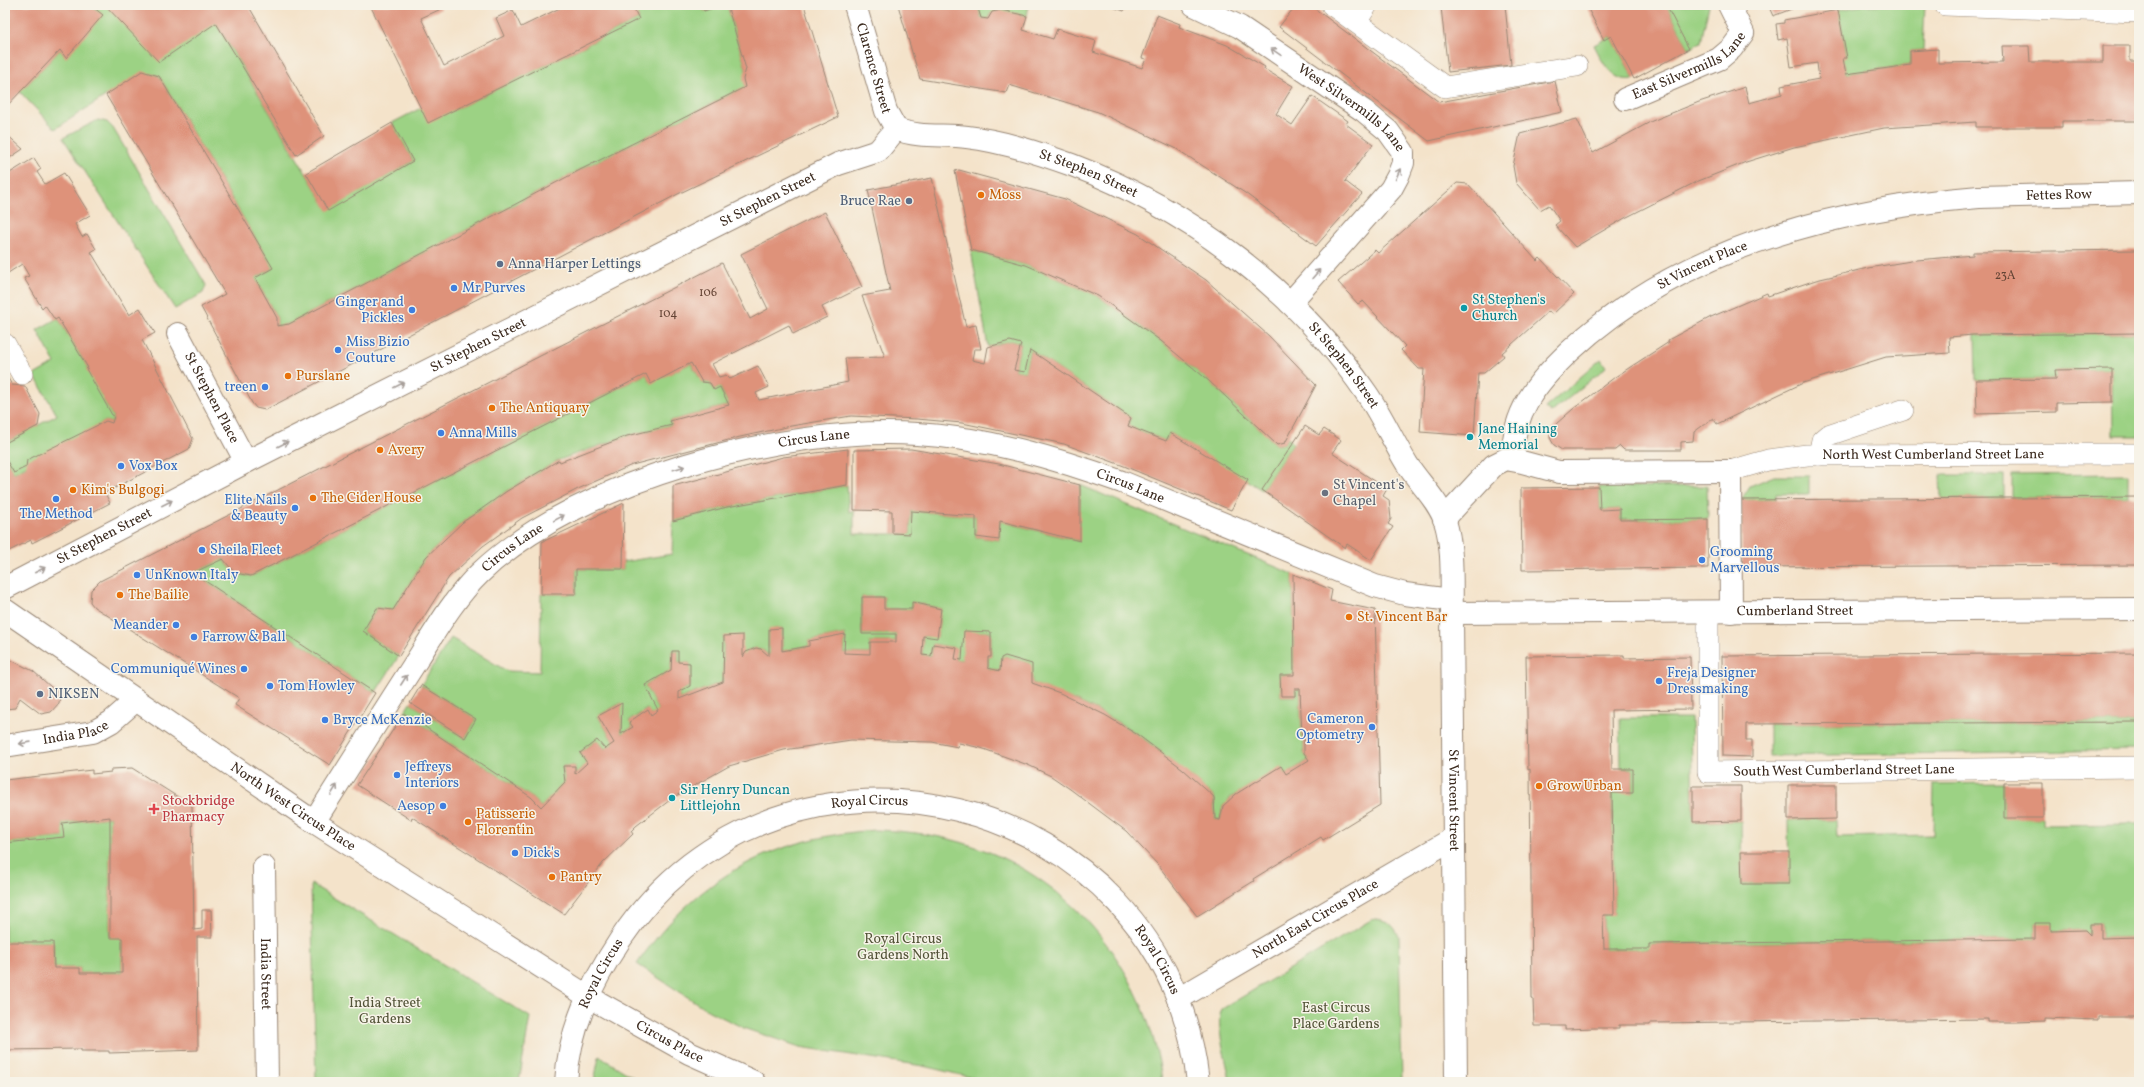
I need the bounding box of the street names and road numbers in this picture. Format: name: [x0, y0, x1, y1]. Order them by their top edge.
street label: Clarence Street: [851, 21, 896, 116]
street label: East Silvermills Lane: [1629, 27, 1751, 104]
street label: West Silvermills Lane: [1294, 59, 1410, 156]
street label: St Stephen Street: [1037, 145, 1141, 202]
street label: St Stephen Street: [716, 167, 819, 232]
street label: Fettes Row: [2026, 185, 2092, 205]
street label: St Vincent Place: [1654, 236, 1751, 294]
street label: St Stephen Street: [427, 313, 530, 377]
street label: St Stephen Street: [1304, 318, 1384, 412]
street label: St Stephen Place: [180, 349, 244, 447]
street label: Circus Lane: [777, 425, 851, 453]
street label: North West Cumberland Street Lane: [1822, 445, 2044, 464]
street label: Circus Lane: [1094, 464, 1168, 508]
street label: St Stephen Street: [53, 503, 155, 569]
street label: Circus Lane: [477, 519, 547, 577]
street label: Cumberland Street: [1737, 601, 1853, 621]
street label: India Place: [41, 715, 112, 749]
street label: St Vincent Street: [1444, 749, 1464, 852]
street label: North West Circus Place: [227, 758, 360, 856]
street label: South West Cumberland Street Lane: [1733, 760, 1955, 781]
street label: Royal Circus: [830, 791, 909, 813]
street label: North East Circus Place: [1249, 874, 1382, 963]
street label: Royal Circus: [1130, 921, 1184, 997]
street label: Royal Circus: [574, 935, 628, 1012]
street label: India Street: [255, 938, 275, 1010]
street label: Circus Place: [632, 1016, 707, 1068]

